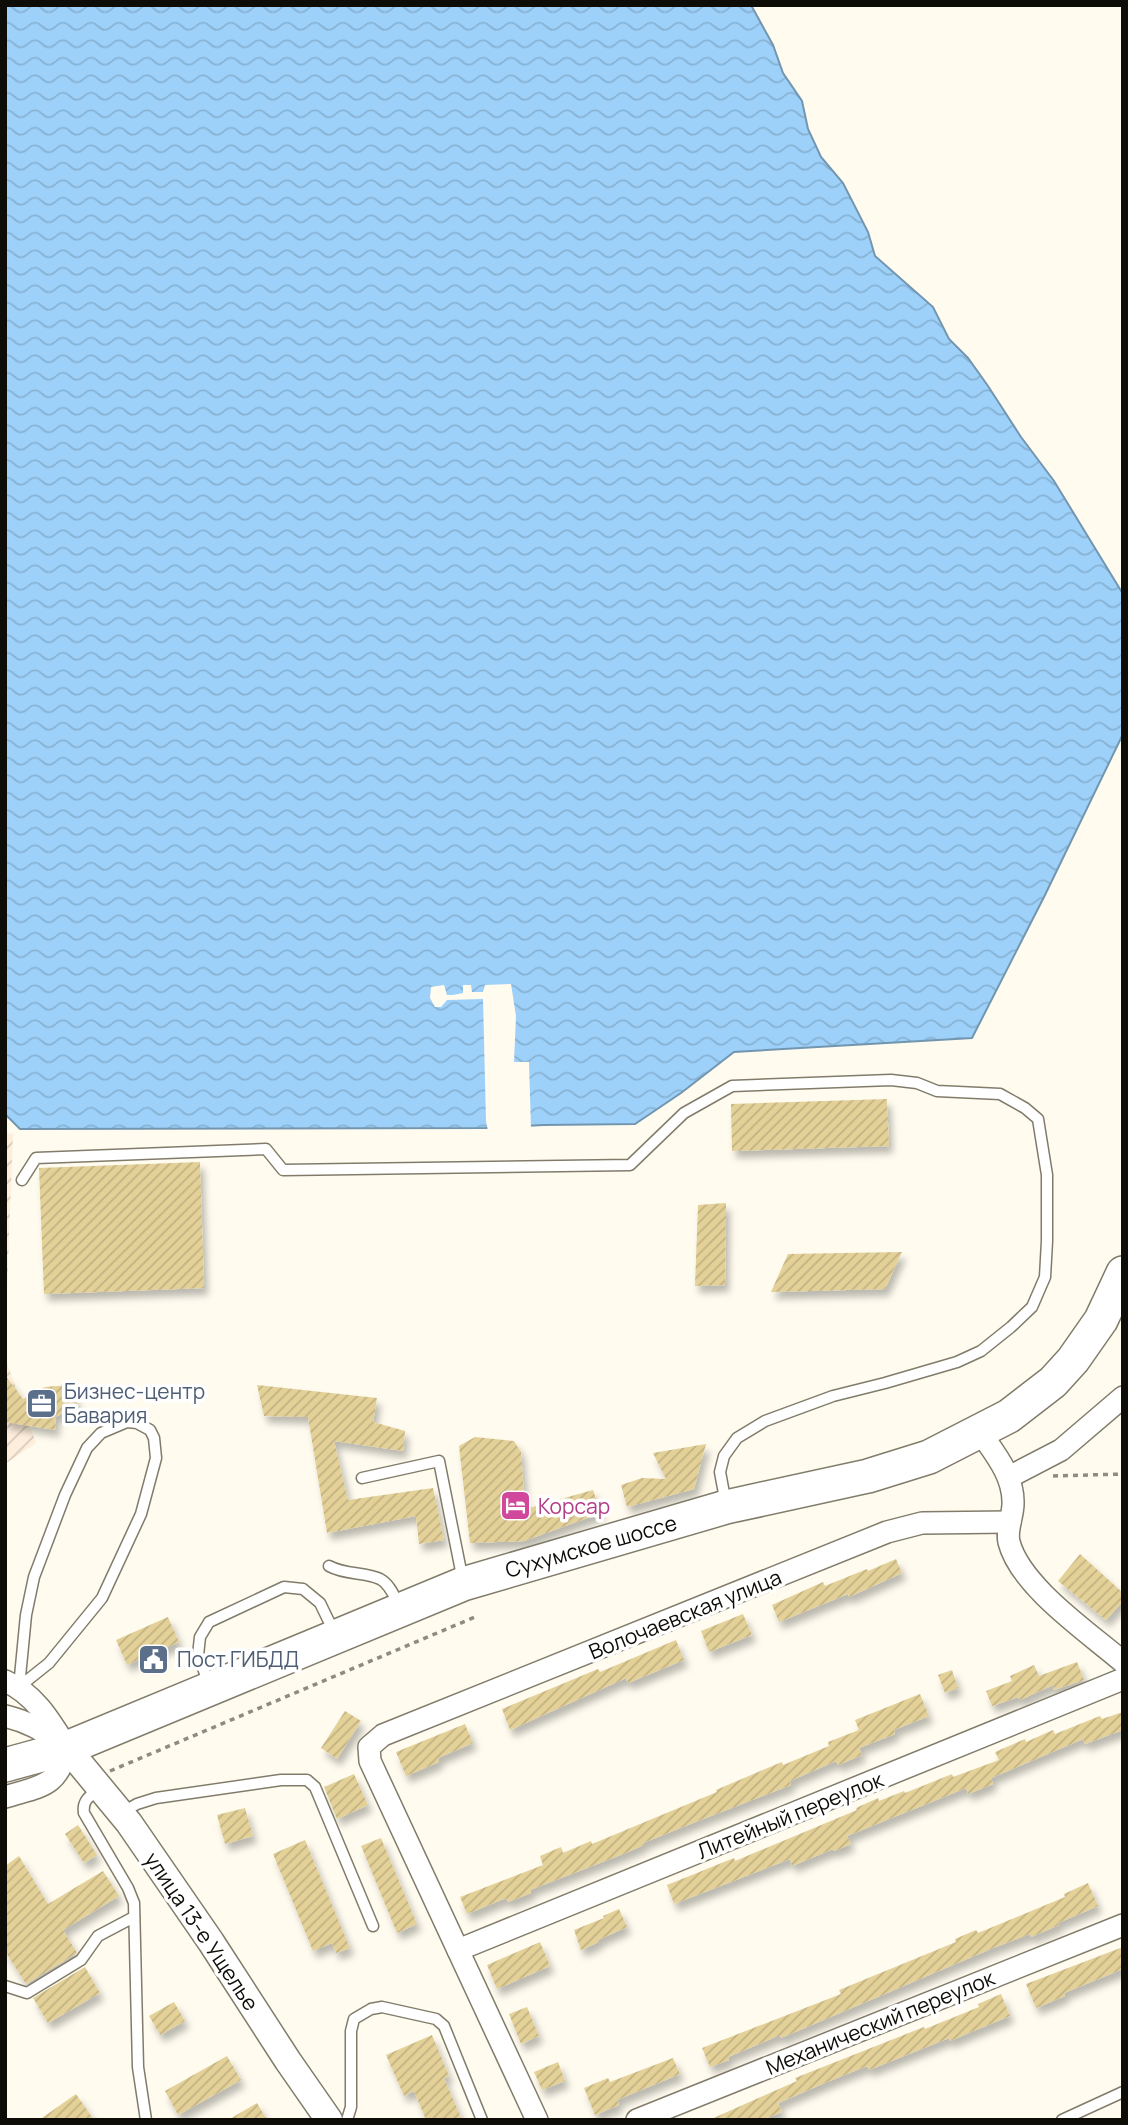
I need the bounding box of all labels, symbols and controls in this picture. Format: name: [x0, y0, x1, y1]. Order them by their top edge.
place label: Бизнес-центр Бавария: [64, 1377, 205, 1429]
office icon: Бизнес-центр Бавария: [24, 1386, 58, 1420]
hotel icon: Корсар: [498, 1489, 532, 1523]
place label: Корсар: [538, 1492, 610, 1520]
street label: Сухумское шоссе: [502, 1508, 680, 1584]
street label: Волочаевская улица: [585, 1563, 785, 1665]
public building icon: Пост ГИБДД: [137, 1642, 171, 1676]
place label: Пост ГИБДД: [177, 1645, 299, 1673]
street label: Литейный переулок: [693, 1765, 888, 1865]
street label: улица 13-е Ущелье: [139, 1846, 265, 2016]
street label: Механический переулок: [761, 1963, 999, 2081]

